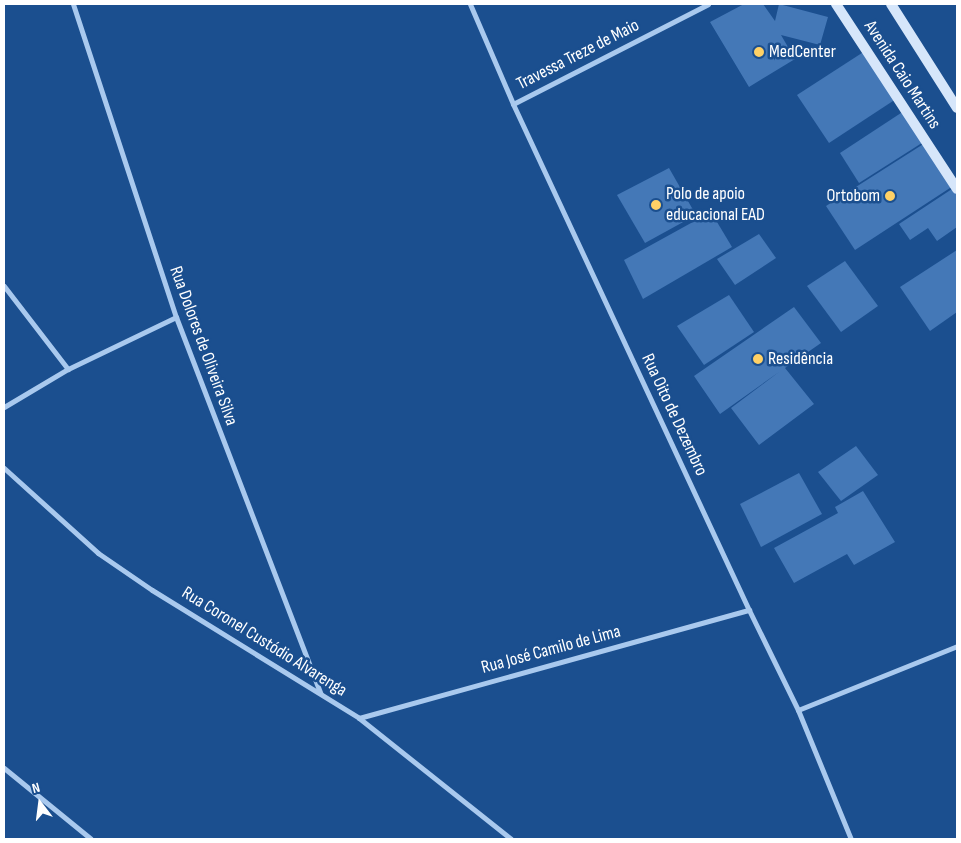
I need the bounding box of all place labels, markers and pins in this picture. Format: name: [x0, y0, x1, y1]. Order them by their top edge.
place label: MedCenter: [769, 41, 836, 63]
marker: MedCenter: [753, 46, 765, 58]
place label: Polo de apoio educacional EAD: [666, 184, 765, 226]
place label: Ortobom: [826, 185, 880, 207]
marker: Ortobom: [884, 190, 896, 202]
marker: Polo de apoio educacional EAD: [650, 199, 662, 211]
place label: Residência: [768, 348, 833, 370]
marker: Residência: [752, 353, 764, 365]

